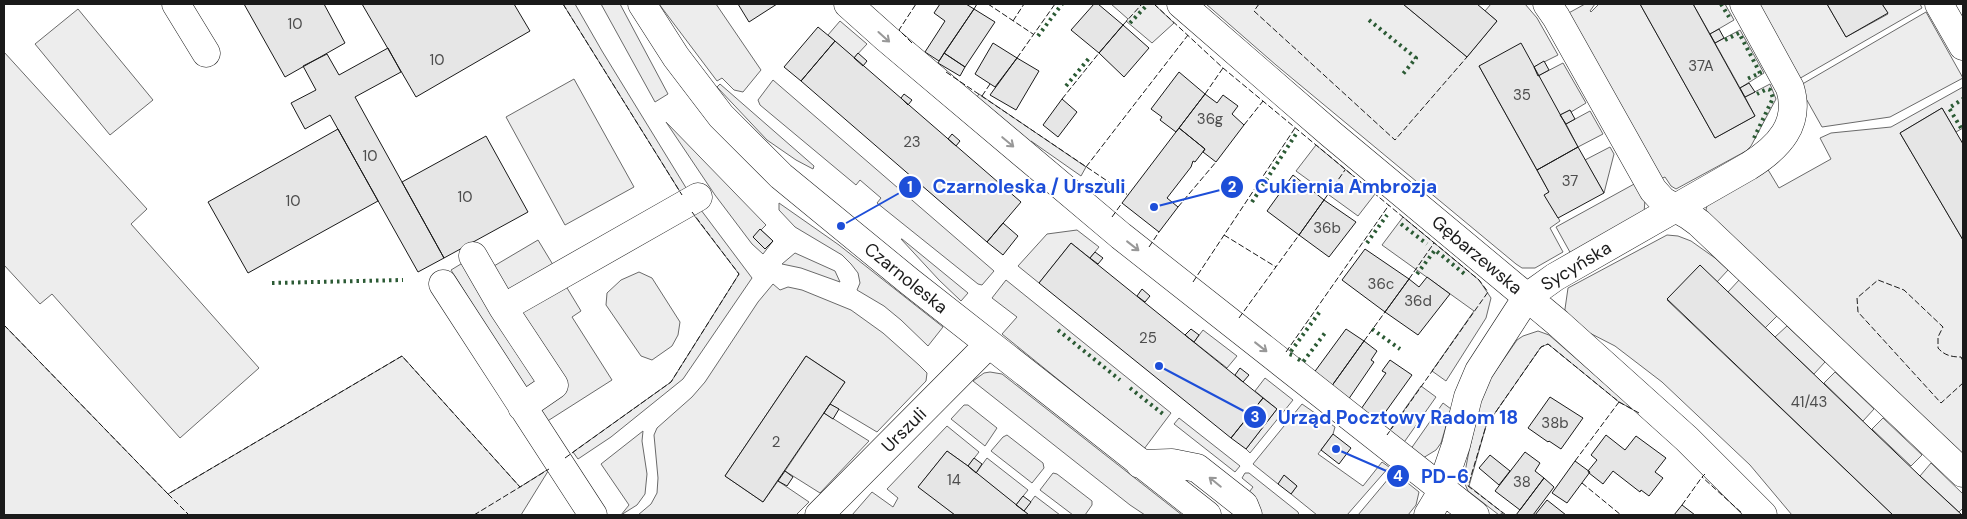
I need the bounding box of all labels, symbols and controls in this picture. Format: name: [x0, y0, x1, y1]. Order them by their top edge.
house number: 10: [288, 14, 302, 34]
one-way arrow: [878, 31, 891, 43]
house number: 10: [430, 50, 444, 70]
house number: 37A: [1688, 56, 1714, 76]
house number: 35: [1513, 85, 1531, 105]
house number: 36g: [1197, 109, 1223, 129]
house number: 23: [903, 132, 921, 152]
one-way arrow: [1002, 136, 1015, 148]
house number: 10: [363, 146, 377, 166]
callout: Czarnoleska / Urszuli: [897, 170, 1136, 204]
callout: Cukiernia Ambrozja: [1220, 170, 1447, 204]
house number: 37: [1562, 171, 1578, 191]
text: Czarnoleska / Urszuli: [932, 174, 1126, 199]
text: Cukiernia Ambrozja: [1255, 174, 1437, 199]
text: 1: [907, 177, 913, 197]
text: 2: [1228, 177, 1237, 197]
house number: 10: [458, 187, 472, 207]
house number: 10: [286, 191, 300, 211]
street label: Gębarzewska: [1427, 210, 1527, 300]
house number: 36b: [1313, 218, 1341, 238]
street label: Sycyńska: [1536, 236, 1616, 296]
street label: Czarnoleska: [859, 237, 953, 319]
one-way arrow: [1126, 241, 1140, 251]
house number: 36c: [1368, 274, 1394, 294]
house number: 36d: [1404, 291, 1432, 311]
house number: 25: [1139, 328, 1157, 348]
one-way arrow: [1254, 341, 1267, 352]
house number: 41/43: [1791, 392, 1827, 412]
callout: Urząd Pocztowy Radom 18: [1243, 400, 1529, 434]
street label: Urszuli: [876, 402, 932, 458]
text: Urząd Pocztowy Radom 18: [1278, 405, 1518, 430]
text: 3: [1250, 407, 1260, 427]
house number: 38b: [1541, 413, 1569, 433]
house number: 2: [772, 432, 780, 452]
callout: PD-6: [1386, 459, 1479, 493]
text: PD-6: [1421, 464, 1469, 489]
text: 4: [1393, 466, 1403, 486]
house number: 14: [947, 470, 961, 490]
house number: 38: [1513, 472, 1531, 492]
one-way arrow: [1208, 476, 1221, 487]

